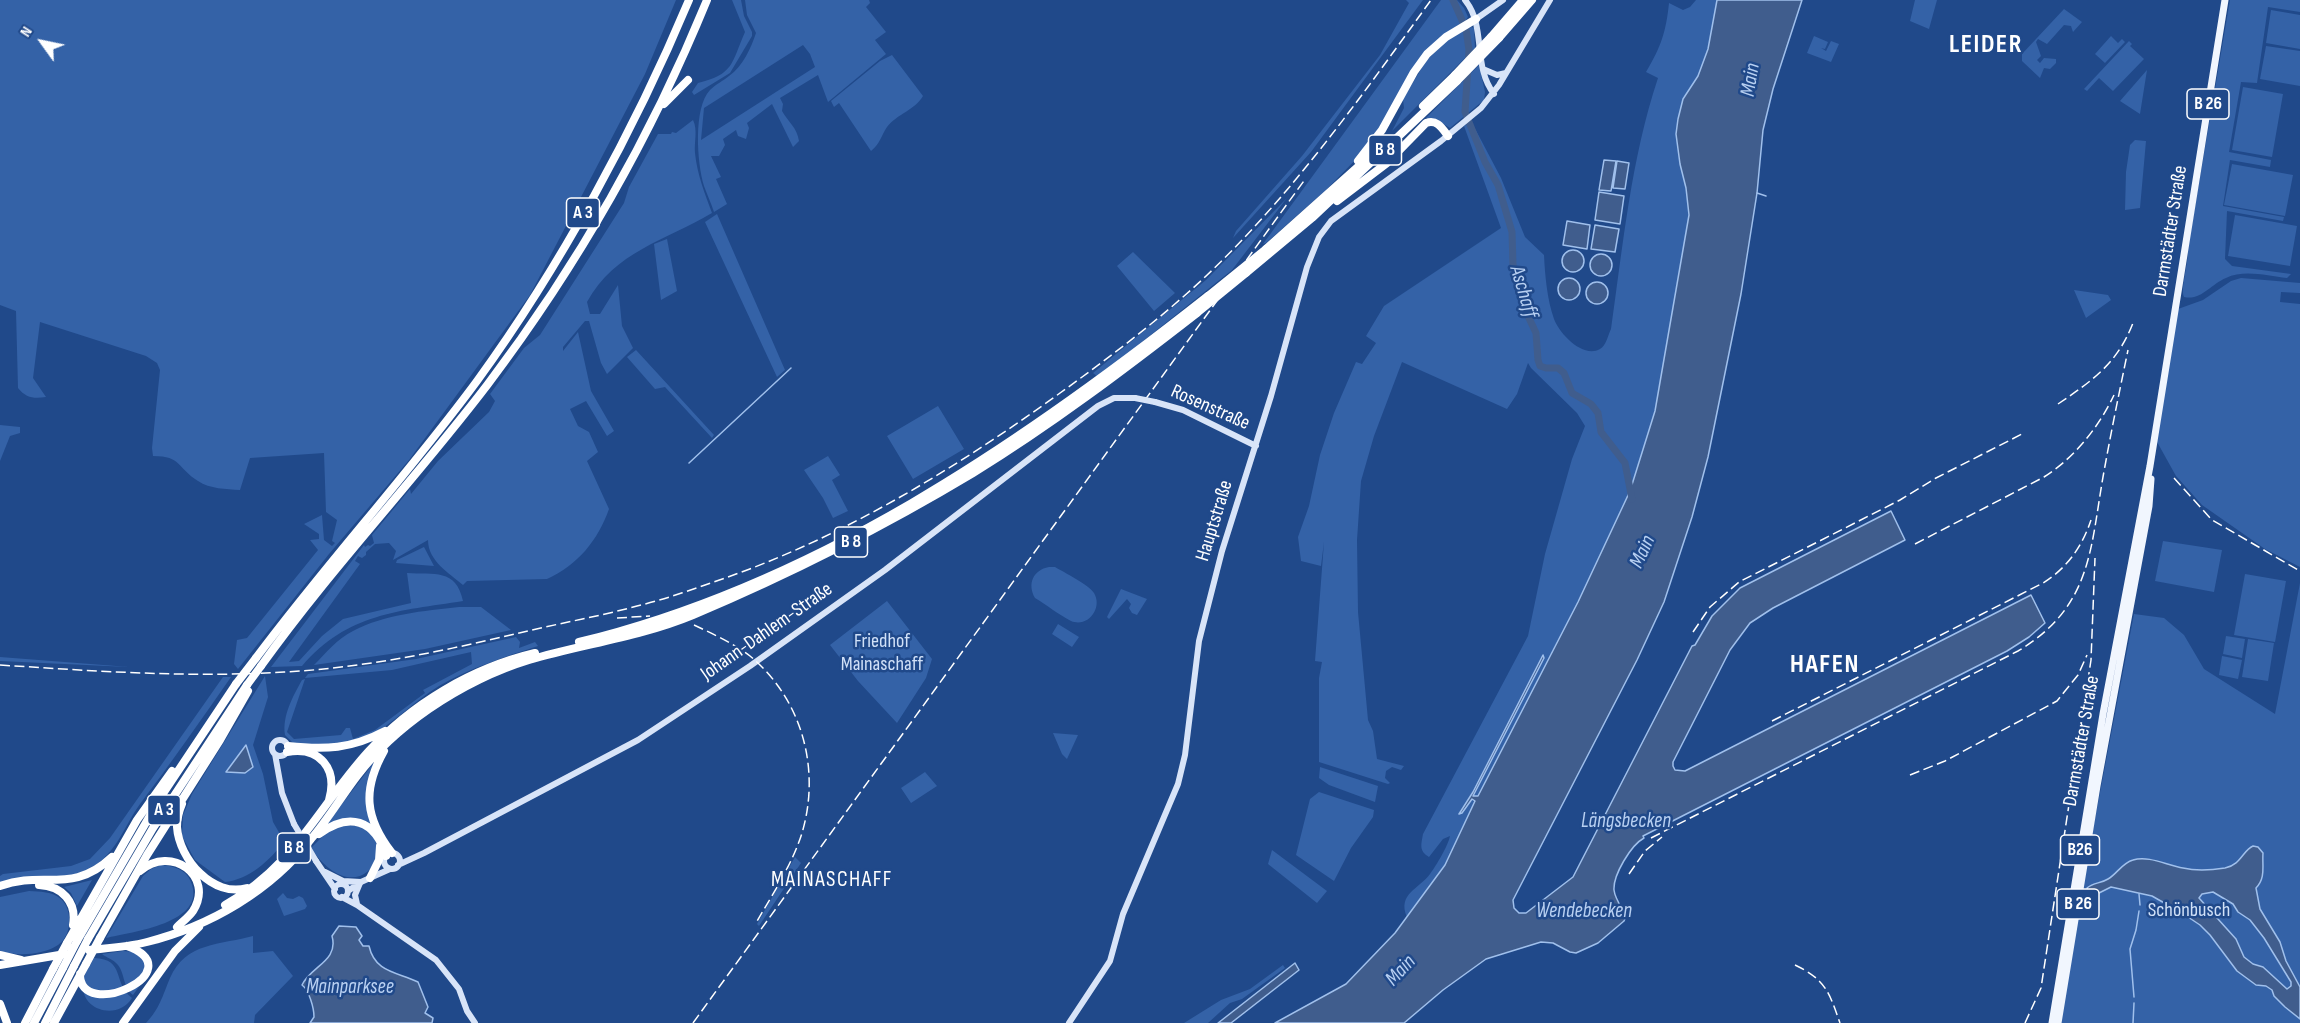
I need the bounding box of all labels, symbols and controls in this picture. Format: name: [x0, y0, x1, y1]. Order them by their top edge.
north arrow: [12, 12, 72, 72]
text: N: [16, 23, 37, 41]
district label: LEIDER: [1949, 29, 2023, 61]
water label: Main: [1736, 62, 1766, 98]
road number: B 26: [2187, 89, 2229, 119]
road number: B 8: [1368, 135, 1402, 165]
street label: Darmstädter Straße: [2149, 164, 2193, 298]
road number: A 3: [566, 198, 600, 228]
water label: Aschaff: [1503, 263, 1543, 321]
street label: Rosenstraße: [1167, 380, 1253, 436]
street label: Hauptstraße: [1191, 478, 1239, 564]
road number: B 8: [834, 527, 868, 557]
water label: Main: [1625, 532, 1661, 572]
street label: Johann-Dahlem-Straße: [697, 578, 837, 686]
park label: Friedhof Mainaschaff: [841, 630, 923, 677]
district label: HAFEN: [1790, 649, 1860, 681]
street label: Darmstädter Straße: [2059, 674, 2105, 808]
road number: A 3: [148, 795, 180, 825]
water label: Längsbecken: [1581, 809, 1671, 835]
road number: B 8: [278, 833, 310, 863]
road number: B26: [2060, 835, 2100, 865]
district label: MAINASCHAFF: [771, 867, 893, 893]
road number: B 26: [2057, 889, 2099, 919]
water label: Wendebecken: [1536, 899, 1632, 925]
park label: Schönbusch: [2148, 899, 2230, 923]
water label: Main: [1380, 950, 1422, 992]
water label: Mainparksee: [306, 975, 394, 1001]

